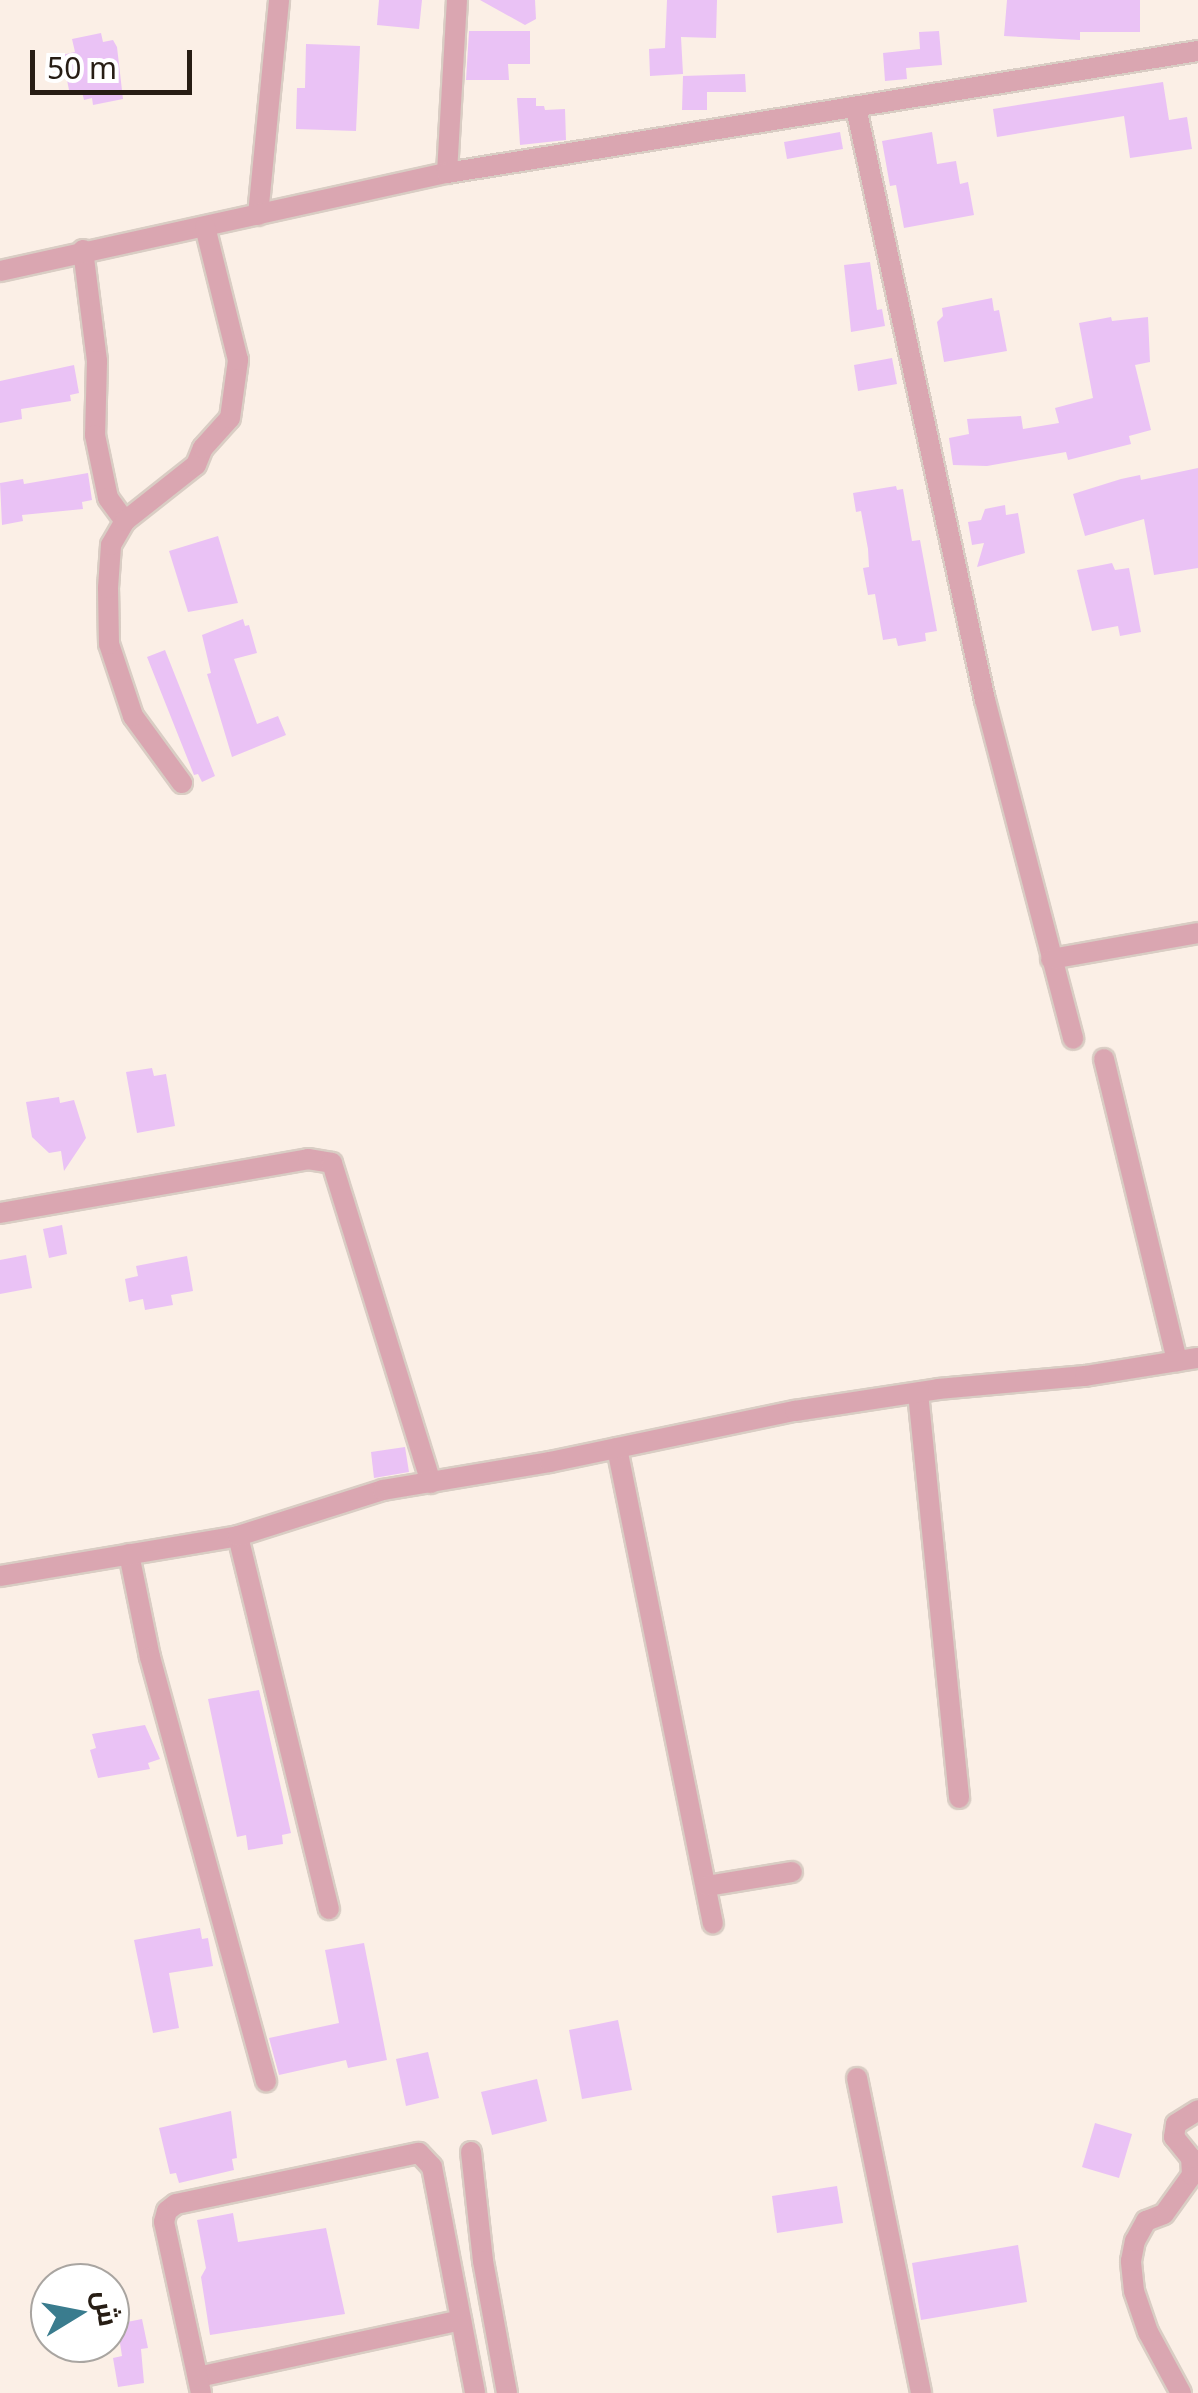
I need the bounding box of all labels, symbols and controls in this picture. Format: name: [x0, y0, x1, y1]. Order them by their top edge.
scale bar: [35, 30, 198, 92]
text: 50 m: [47, 47, 117, 88]
north arrow: [30, 2263, 130, 2363]
text: ش: [86, 2287, 129, 2329]

